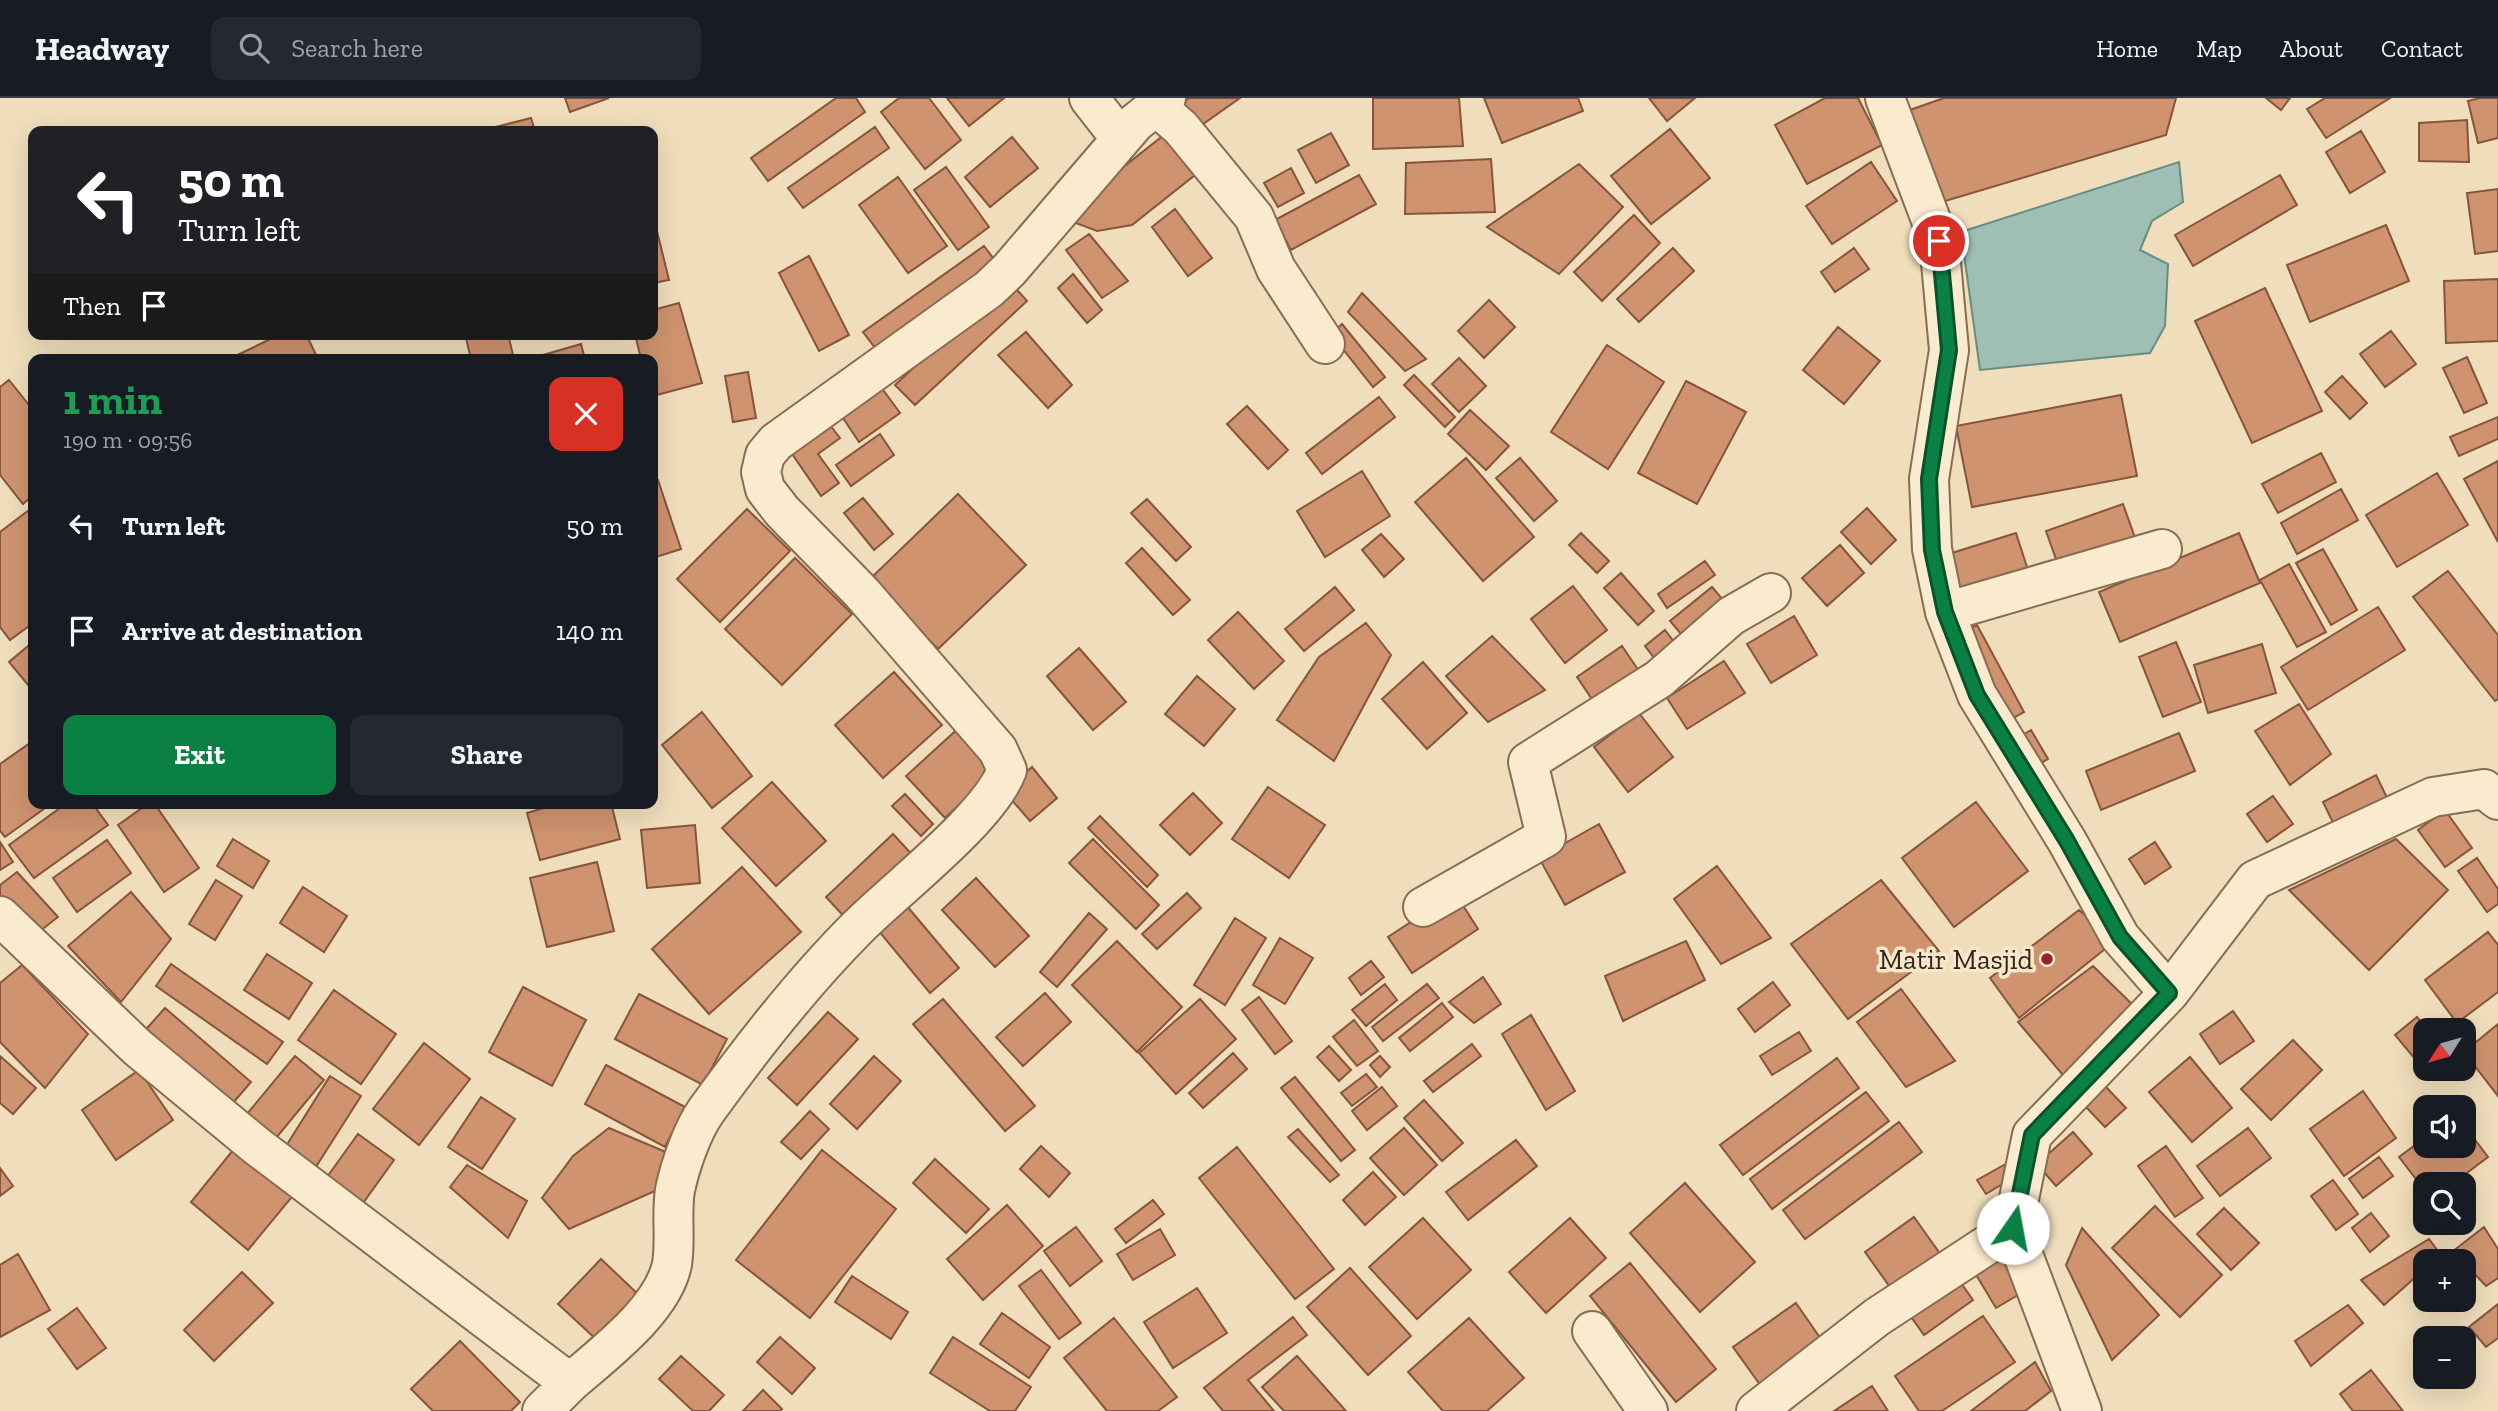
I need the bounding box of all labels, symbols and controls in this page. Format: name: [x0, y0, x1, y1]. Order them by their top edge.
search box: [211, 17, 701, 80]
text: Headway: [35, 29, 169, 68]
icon: search: [235, 29, 273, 67]
text: Search here: [291, 32, 423, 64]
text: Home: [2096, 34, 2158, 63]
text: Map: [2196, 34, 2242, 63]
text: About: [2280, 34, 2343, 63]
text: Contact: [2381, 34, 2463, 63]
text: 50 m: [178, 151, 284, 210]
icon: left: [63, 154, 154, 245]
text: Turn left: [178, 211, 300, 249]
pin: [1909, 211, 1969, 271]
icon: arrive: [1920, 222, 1958, 260]
icon: arrive: [135, 287, 173, 325]
text: Then: [63, 290, 121, 322]
text: 1 min: [63, 374, 162, 425]
button: close: [549, 377, 623, 451]
text: 190 m · 09:56: [63, 426, 192, 454]
icon: left: [63, 507, 101, 545]
text: Turn left: [122, 510, 225, 542]
text: 50 m: [566, 510, 623, 542]
icon: arrive: [63, 612, 101, 650]
text: Arrive at destination: [122, 615, 362, 647]
text: 140 m: [556, 615, 623, 647]
button: Exit: [63, 715, 336, 795]
button: Share: [350, 715, 623, 795]
place label: Matir Masjid: [1879, 943, 2033, 976]
marker: Matir Masjid: [2039, 951, 2055, 967]
north arrow: [2413, 1018, 2476, 1082]
map controls: [2413, 1018, 2476, 1389]
button: sound: [2413, 1095, 2476, 1158]
button: search: [2413, 1172, 2476, 1235]
position arrow: [1976, 1191, 2050, 1265]
button: +: [2413, 1249, 2476, 1312]
button: −: [2413, 1326, 2476, 1389]

